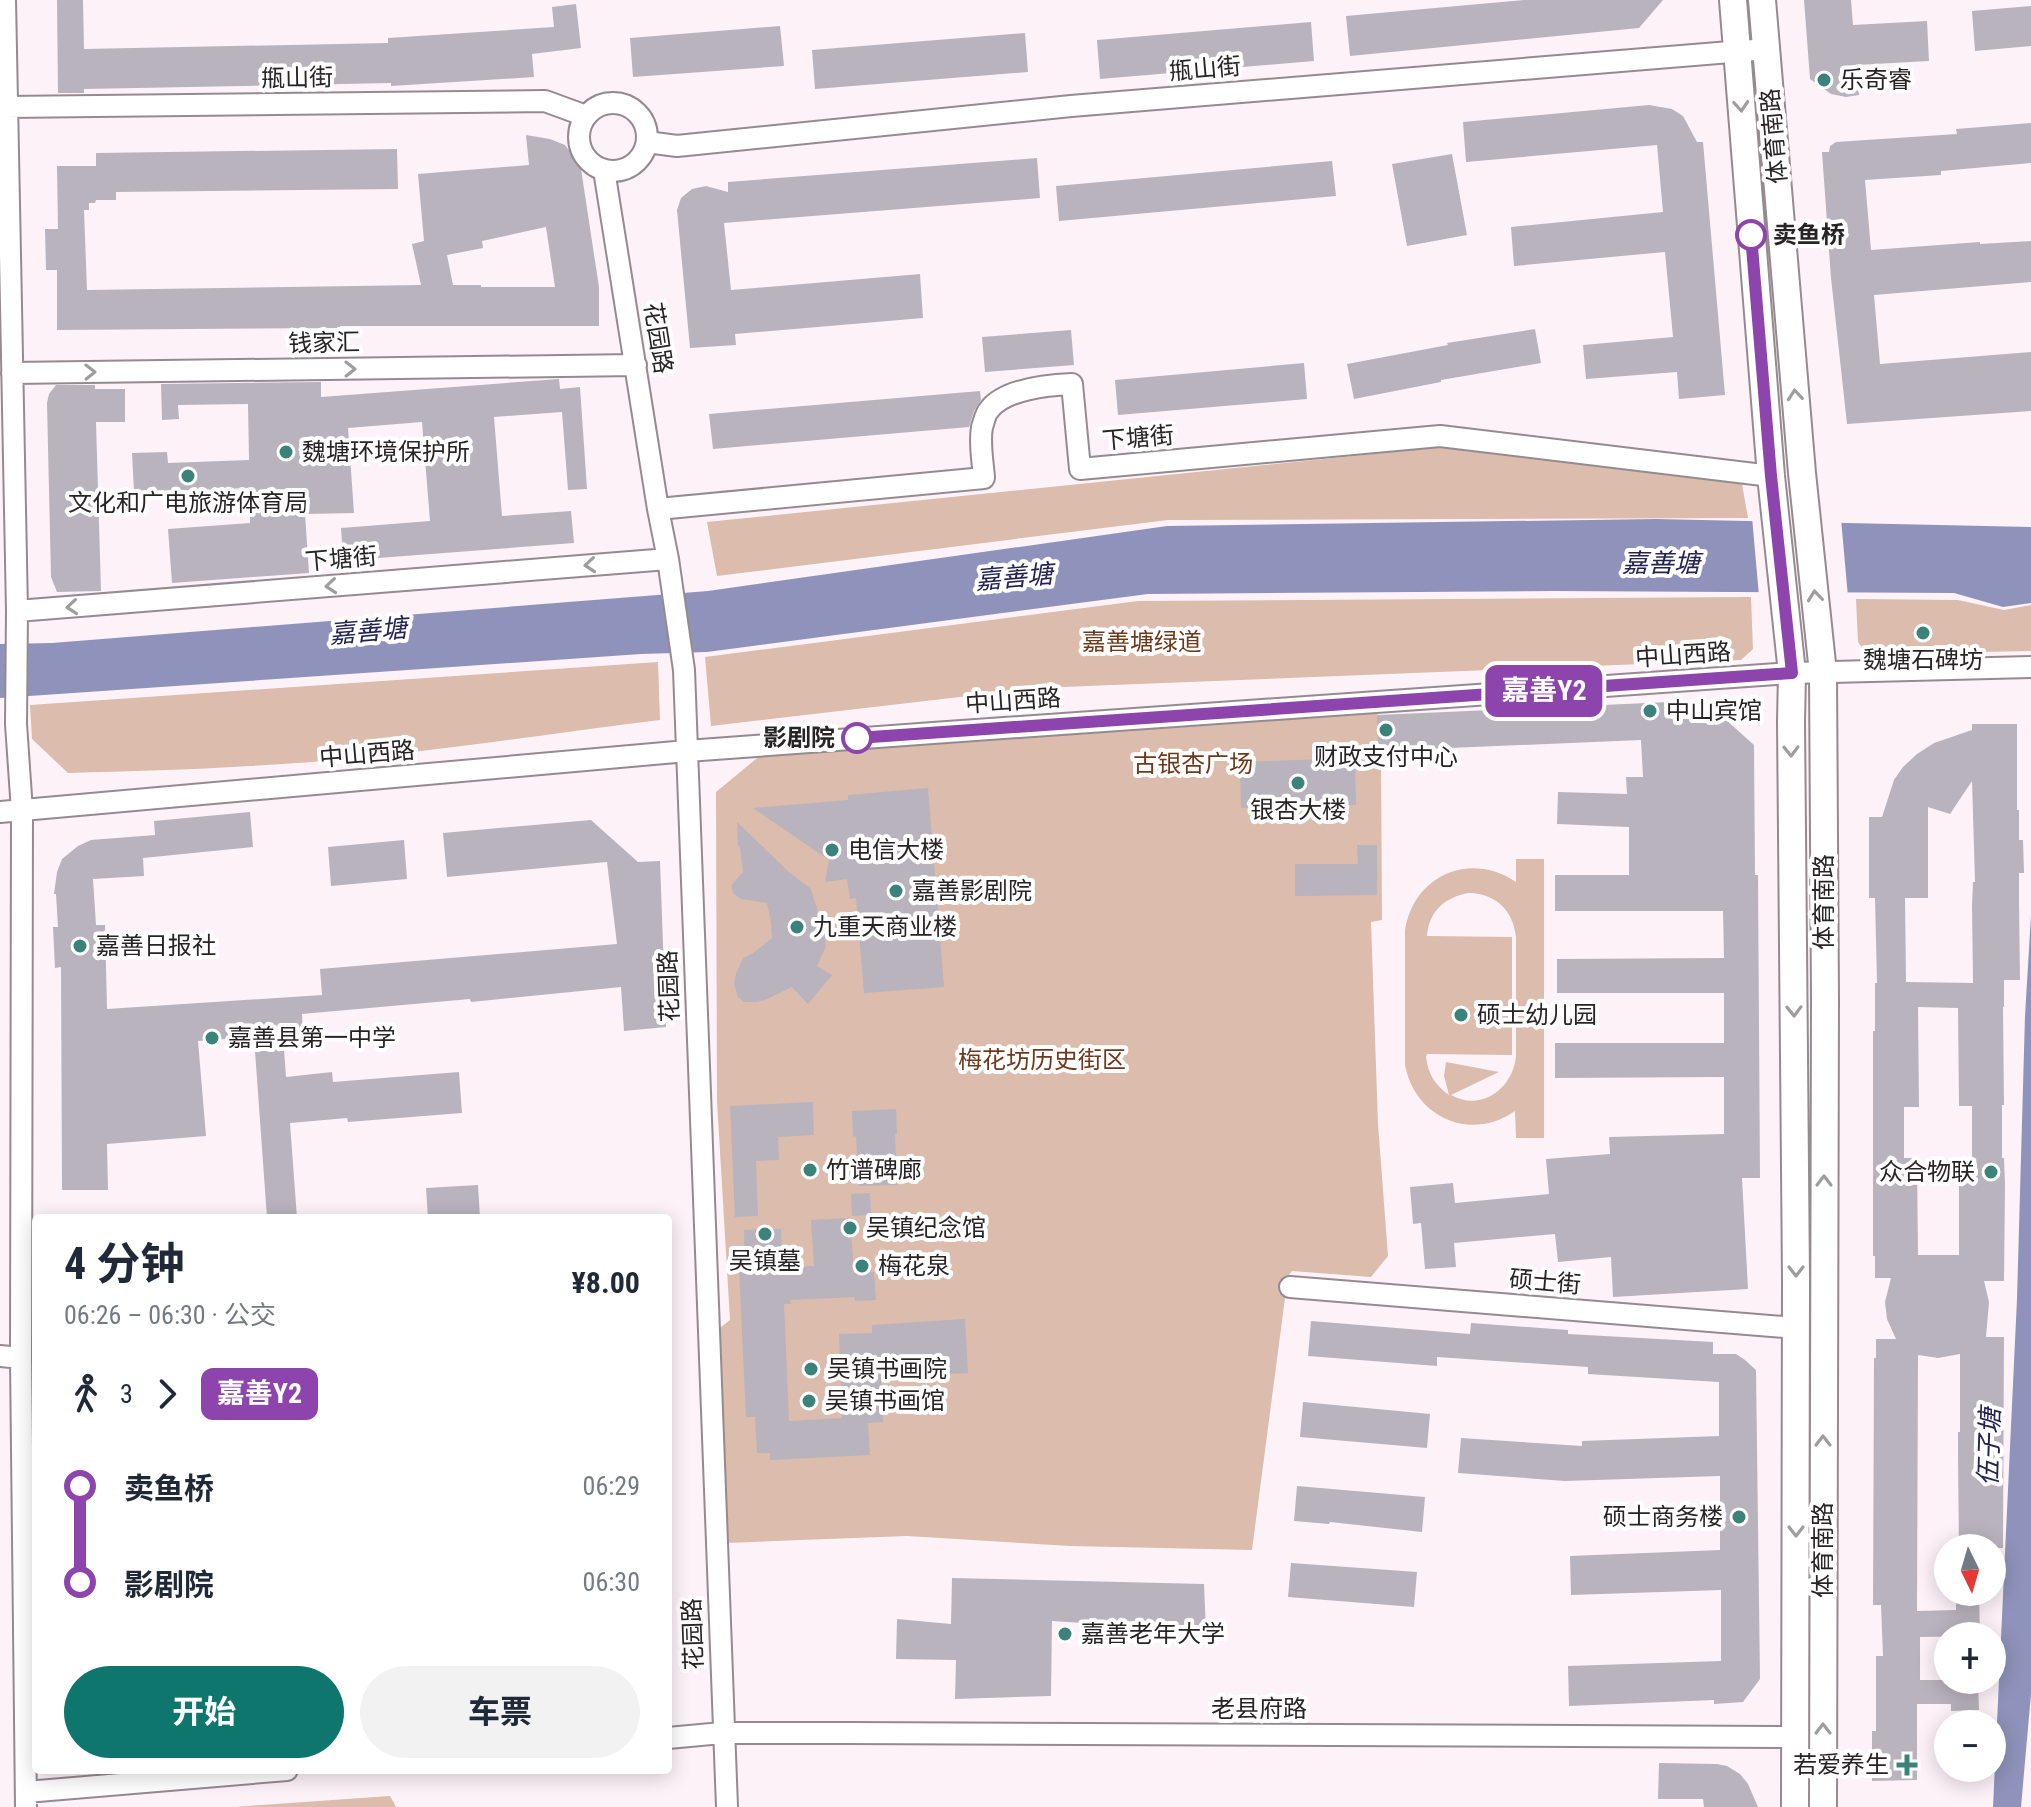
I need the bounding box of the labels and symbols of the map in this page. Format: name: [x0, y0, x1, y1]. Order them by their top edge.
street label: 甁山街: [1168, 52, 1242, 86]
street label: 甁山街: [261, 63, 333, 93]
place label: 乐奇睿: [1840, 66, 1912, 94]
marker: 乐奇睿: [1815, 71, 1833, 89]
street label: 体育南路: [1756, 87, 1792, 185]
one-way arrow: [1732, 100, 1749, 113]
marker: 卖鱼桥: [1736, 220, 1766, 250]
place label: 卖鱼桥: [1773, 221, 1845, 249]
street label: 花园路: [639, 300, 677, 376]
street label: 钱家汇: [288, 328, 360, 358]
one-way arrow: [344, 360, 357, 378]
one-way arrow: [84, 363, 97, 381]
one-way arrow: [1787, 388, 1804, 401]
street label: 下塘街: [1101, 421, 1175, 455]
place label: 魏塘环境保护所: [302, 438, 470, 466]
marker: 魏塘环境保护所: [277, 443, 295, 461]
marker: 文化和广电旅游体育局: [179, 467, 197, 485]
place label: 文化和广电旅游体育局: [68, 489, 308, 517]
street label: 下塘街: [304, 542, 378, 576]
water label: 嘉善塘: [1622, 548, 1704, 578]
one-way arrow: [583, 557, 596, 574]
water label: 嘉善塘: [974, 558, 1058, 595]
one-way arrow: [324, 577, 337, 594]
one-way arrow: [1806, 589, 1823, 602]
one-way arrow: [65, 598, 78, 615]
water label: 嘉善塘: [328, 612, 412, 649]
marker: 魏塘石碑坊: [1914, 624, 1932, 642]
park label: 嘉善塘绿道: [1082, 628, 1202, 656]
street label: 中山西路: [1634, 638, 1732, 672]
place label: 魏塘石碑坊: [1863, 646, 1983, 674]
line badge: 嘉善Y2: [1488, 665, 1600, 717]
street label: 中山西路: [964, 684, 1062, 718]
place label: 中山宾馆: [1666, 697, 1762, 725]
marker: 中山宾馆: [1641, 702, 1659, 720]
marker: 财政支付中心: [1377, 721, 1395, 739]
marker: 影剧院: [842, 723, 872, 753]
place label: 影剧院: [763, 724, 835, 752]
street label: 中山西路: [318, 736, 416, 772]
place label: 财政支付中心: [1314, 743, 1458, 771]
one-way arrow: [1782, 745, 1800, 758]
park label: 古银杏广场: [1133, 750, 1253, 778]
marker: 银杏大楼: [1289, 774, 1307, 792]
place label: 银杏大楼: [1250, 796, 1346, 824]
place label: 电信大楼: [848, 836, 944, 864]
marker: 电信大楼: [823, 841, 841, 859]
street label: 体育南路: [1810, 854, 1838, 950]
place label: 嘉善影剧院: [912, 877, 1032, 905]
marker: 嘉善影剧院: [887, 882, 905, 900]
place label: 九重天商业楼: [813, 913, 957, 941]
marker: 九重天商业楼: [788, 918, 806, 936]
place label: 嘉善日报社: [96, 932, 216, 960]
marker: 嘉善日报社: [71, 937, 89, 955]
street label: 花园路: [654, 950, 684, 1022]
place label: 硕士幼儿园: [1477, 1001, 1597, 1029]
one-way arrow: [1785, 1005, 1803, 1018]
marker: 硕士幼儿园: [1452, 1006, 1470, 1024]
place label: 嘉善县第一中学: [228, 1024, 396, 1052]
marker: 嘉善县第一中学: [203, 1029, 221, 1047]
park label: 梅花坊历史街区: [958, 1046, 1126, 1074]
place label: 竹谱碑廊: [826, 1156, 922, 1184]
place label: 众合物联: [1879, 1158, 1975, 1186]
marker: 竹谱碑廊: [801, 1161, 819, 1179]
marker: 众合物联: [1982, 1163, 2000, 1181]
one-way arrow: [1815, 1174, 1833, 1187]
place label: 吴镇纪念馆: [866, 1214, 986, 1242]
marker: 吴镇纪念馆: [841, 1219, 859, 1237]
marker: 吴镇墓: [756, 1225, 774, 1243]
place label: 吴镇墓: [729, 1247, 801, 1275]
place label: 梅花泉: [878, 1252, 950, 1280]
marker: 梅花泉: [853, 1257, 871, 1275]
street label: 硕士街: [1508, 1265, 1582, 1299]
one-way arrow: [1787, 1265, 1805, 1278]
place label: 吴镇书画院: [827, 1355, 947, 1383]
marker: 吴镇书画院: [802, 1360, 820, 1378]
place label: 吴镇书画馆: [825, 1387, 945, 1415]
marker: 吴镇书画馆: [800, 1392, 818, 1410]
water label: 伍子塘: [1973, 1404, 2005, 1487]
one-way arrow: [1814, 1434, 1832, 1447]
street label: 体育南路: [1809, 1502, 1837, 1598]
place label: 硕士商务楼: [1603, 1503, 1723, 1531]
marker: 硕士商务楼: [1730, 1508, 1748, 1526]
one-way arrow: [1787, 1525, 1804, 1538]
north arrow: [1934, 1534, 2006, 1606]
street label: 花园路: [678, 1598, 708, 1670]
place label: 嘉善老年大学: [1081, 1620, 1225, 1648]
marker: 嘉善老年大学: [1056, 1625, 1074, 1643]
street label: 老县府路: [1211, 1695, 1307, 1723]
one-way arrow: [1814, 1722, 1832, 1735]
place label: 若爱养生: [1793, 1751, 1889, 1779]
marker: 若爱养生: [1896, 1754, 1918, 1776]

